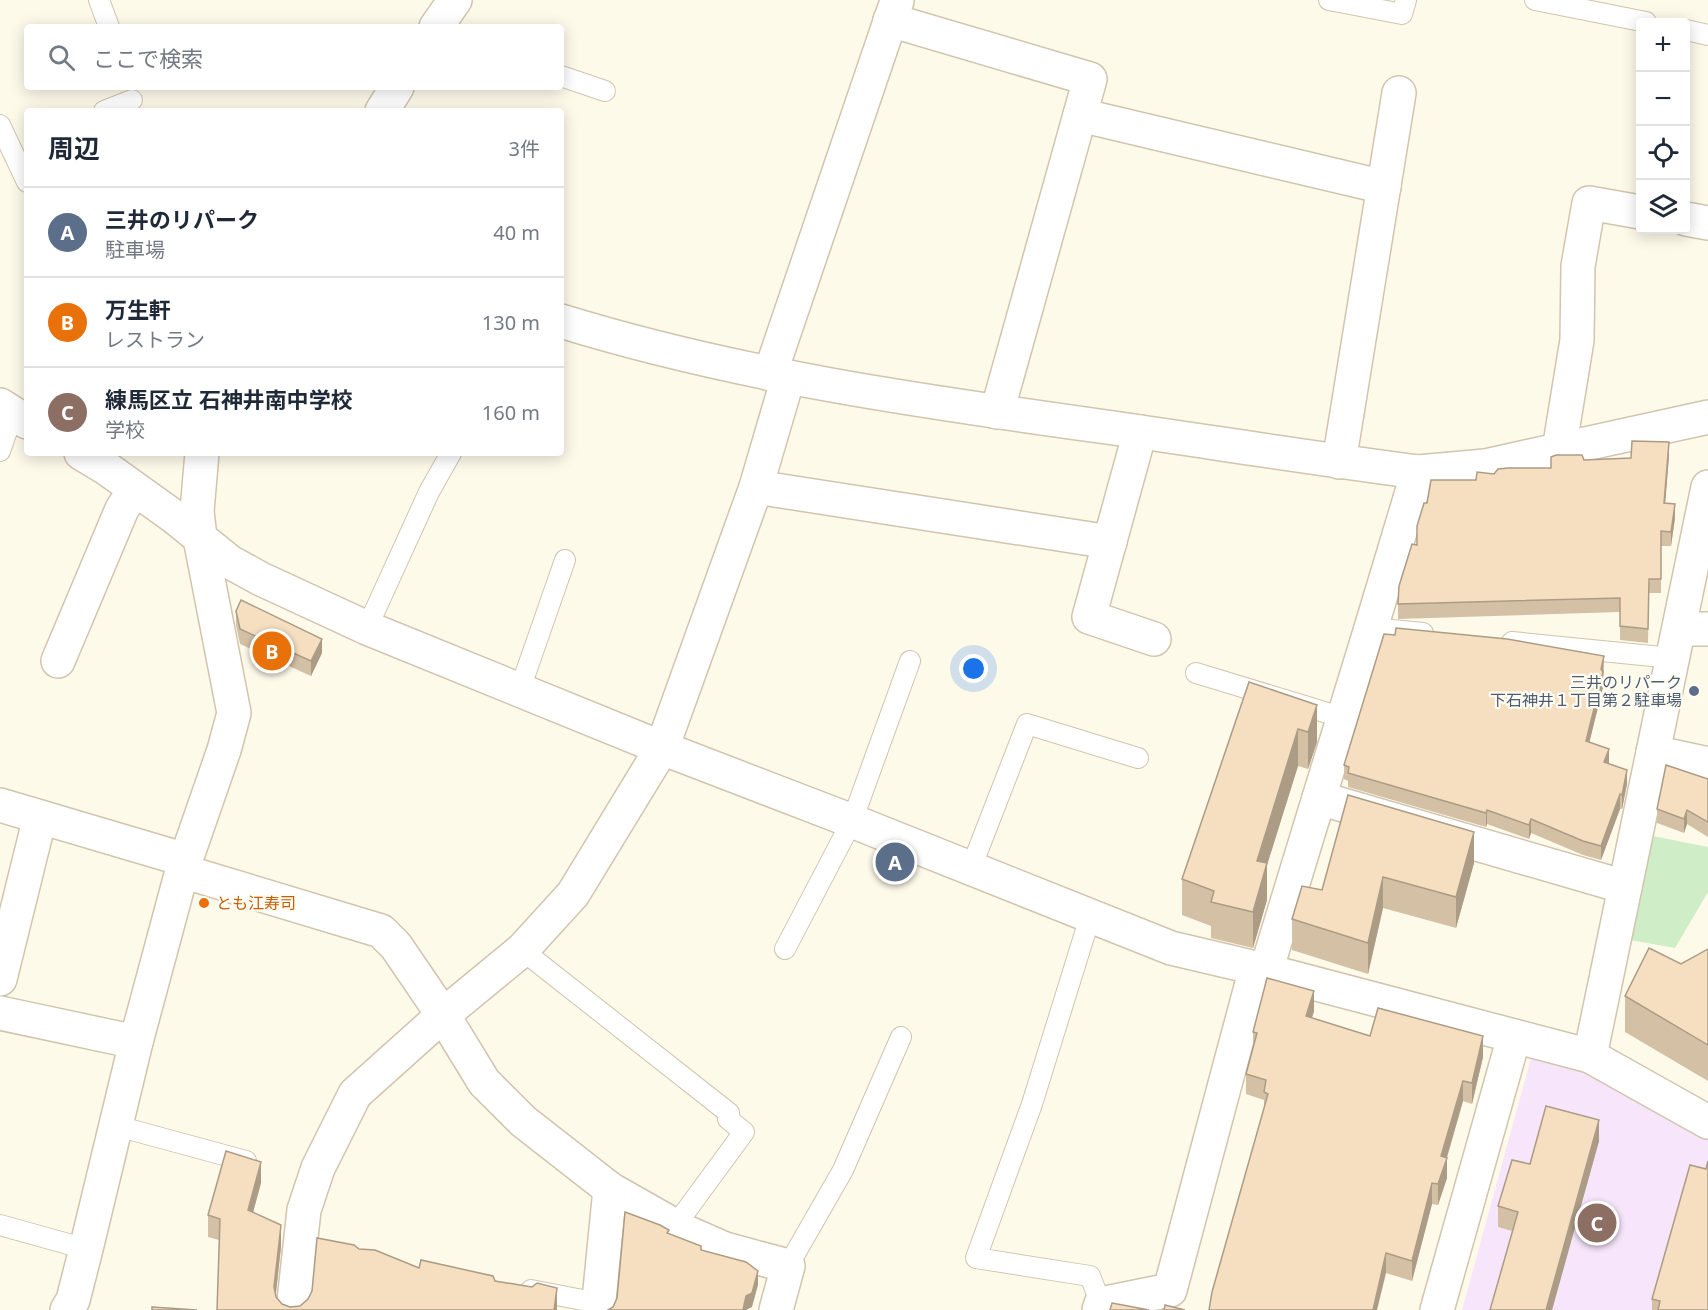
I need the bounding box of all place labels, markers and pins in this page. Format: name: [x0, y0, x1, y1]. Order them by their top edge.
pin: B: [252, 628, 292, 674]
place label: 三井のリパーク 下石神井１丁目第２駐車場: [1490, 671, 1682, 711]
marker: 三井のリパーク 下石神井１丁目第２駐車場: [1687, 684, 1701, 698]
pin: A: [876, 840, 914, 884]
place label: とも江寿司: [216, 892, 296, 914]
marker: とも江寿司: [197, 896, 211, 910]
pin: C: [1578, 1200, 1616, 1246]

